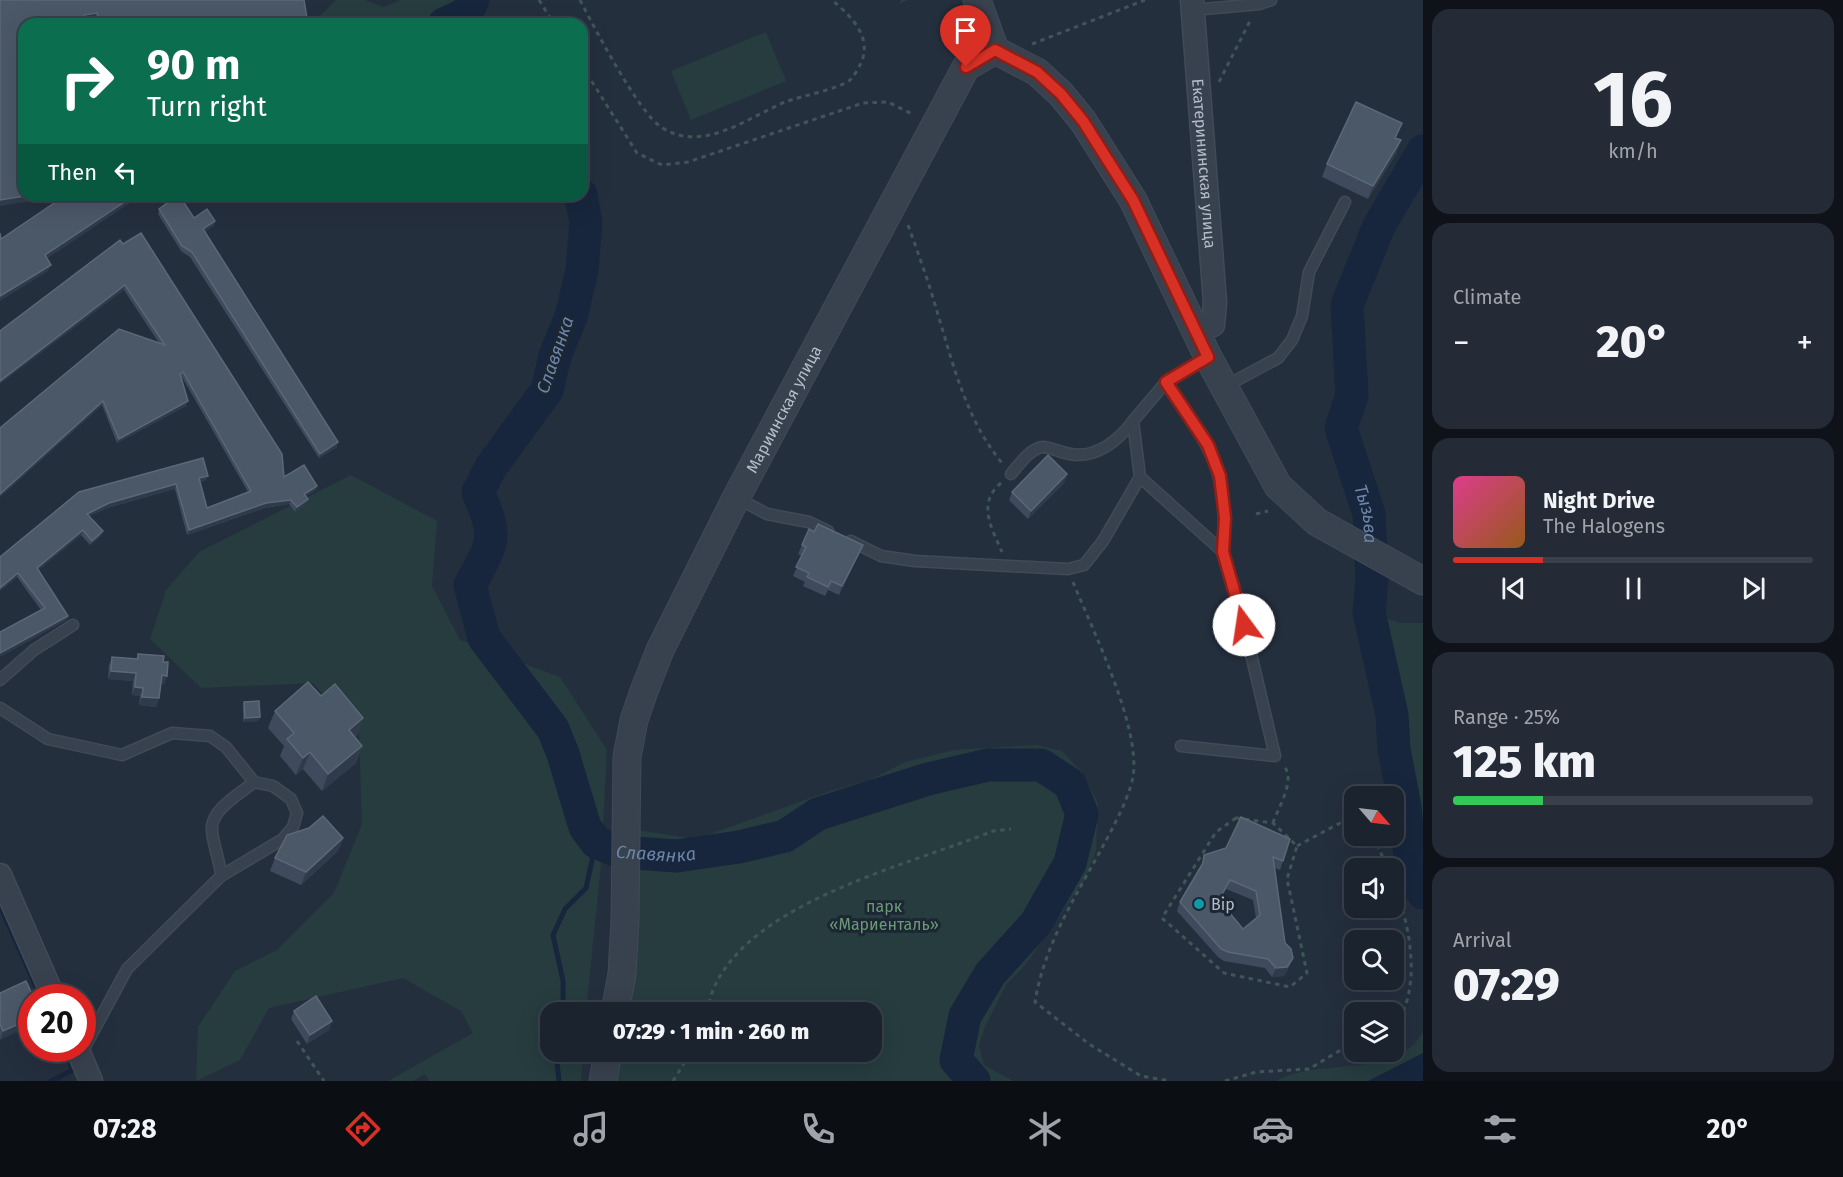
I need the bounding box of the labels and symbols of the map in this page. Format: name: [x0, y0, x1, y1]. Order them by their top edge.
pin: [940, 5, 991, 67]
street label: Екатерининская улица: [1189, 78, 1220, 249]
water label: Славянка: [532, 314, 578, 396]
street label: Мариинская улица: [742, 342, 825, 476]
water label: Тызьва: [1349, 482, 1381, 544]
position arrow: [1212, 593, 1276, 657]
north arrow: [1344, 786, 1404, 846]
water label: Славянка: [615, 841, 697, 867]
place label: Bip: [1211, 895, 1235, 914]
park label: парк «Мариенталь»: [829, 897, 939, 934]
marker: Bip: [1192, 897, 1206, 911]
speed limit sign: 20: [18, 984, 96, 1062]

